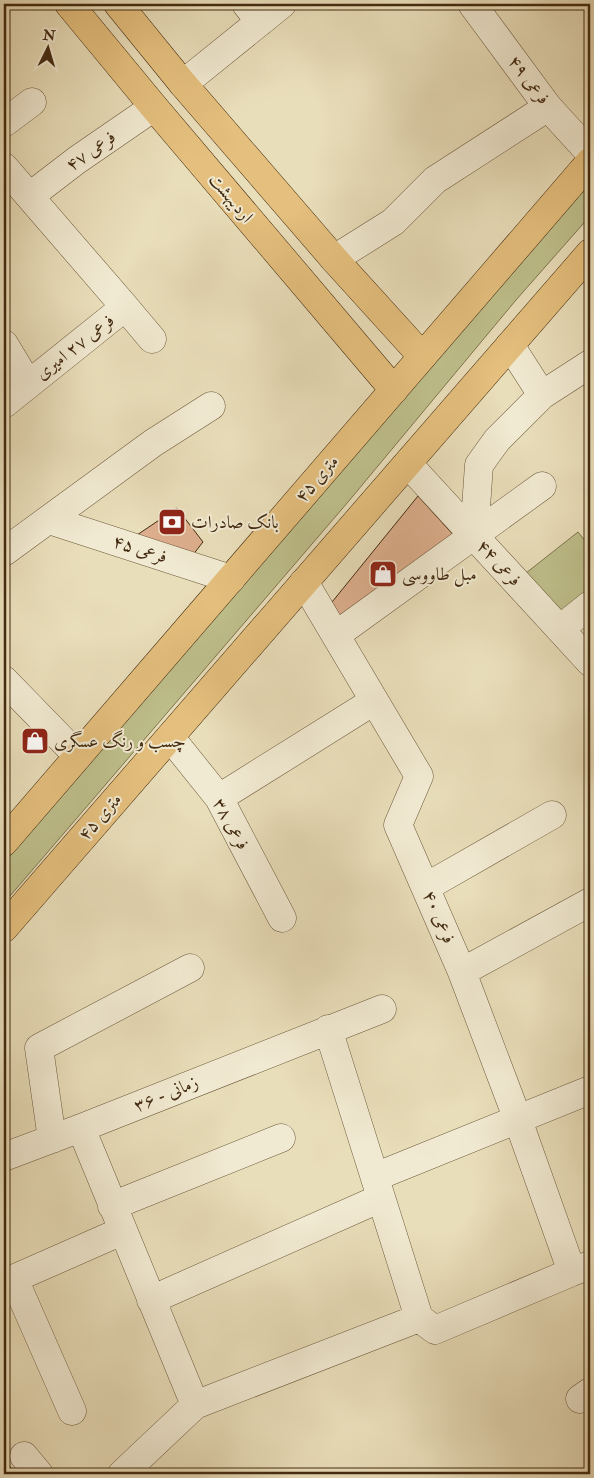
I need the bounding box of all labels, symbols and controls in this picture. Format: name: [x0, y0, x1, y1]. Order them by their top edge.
north arrow: [22, 22, 72, 72]
text: N: [41, 26, 57, 45]
street label: فرعی ۴۹: [503, 51, 555, 109]
street label: فرعی ۴۷: [62, 126, 120, 176]
street label: اردیبهشت: [204, 168, 258, 228]
street label: فرعی ۲۷ امیری: [31, 309, 119, 385]
street label: ۴۵ متری: [290, 451, 344, 507]
bank icon: بانک صادرات: [157, 507, 187, 537]
place label: بانک صادرات: [191, 511, 279, 534]
street label: فرعی ۴۵: [110, 529, 170, 569]
street label: فرعی ۴۴: [472, 535, 526, 591]
shop icon: مبل طاووسی: [368, 559, 398, 589]
place label: مبل طاووسی: [402, 563, 477, 587]
shop icon: چسب و رنگ عسگری: [20, 726, 50, 756]
place label: چسب و رنگ عسگری: [54, 729, 186, 753]
street label: ۴۵ متری: [73, 789, 127, 845]
street label: فرعی ۳۸: [207, 794, 255, 854]
street label: فرعی ۴۰: [418, 887, 460, 947]
street label: ۳۶ - زمانی: [130, 1071, 202, 1117]

